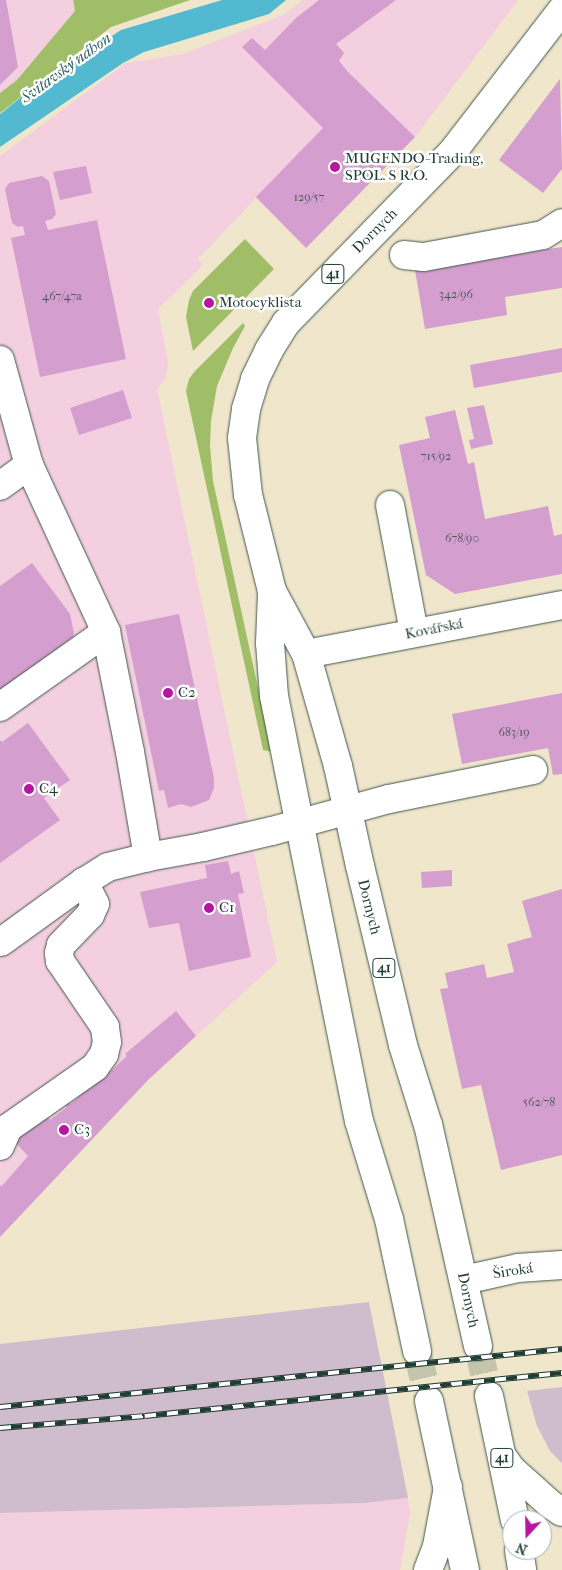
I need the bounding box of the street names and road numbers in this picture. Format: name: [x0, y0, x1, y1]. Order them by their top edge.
street label: Dornych: [349, 205, 401, 257]
road number: 41: [320, 262, 346, 286]
street label: Kovářská: [403, 615, 465, 643]
street label: Dornych: [353, 878, 385, 936]
road number: 41: [372, 956, 396, 980]
street label: Široká: [492, 1259, 534, 1283]
street label: Dornych: [453, 1271, 483, 1329]
road number: 41: [490, 1446, 514, 1470]

